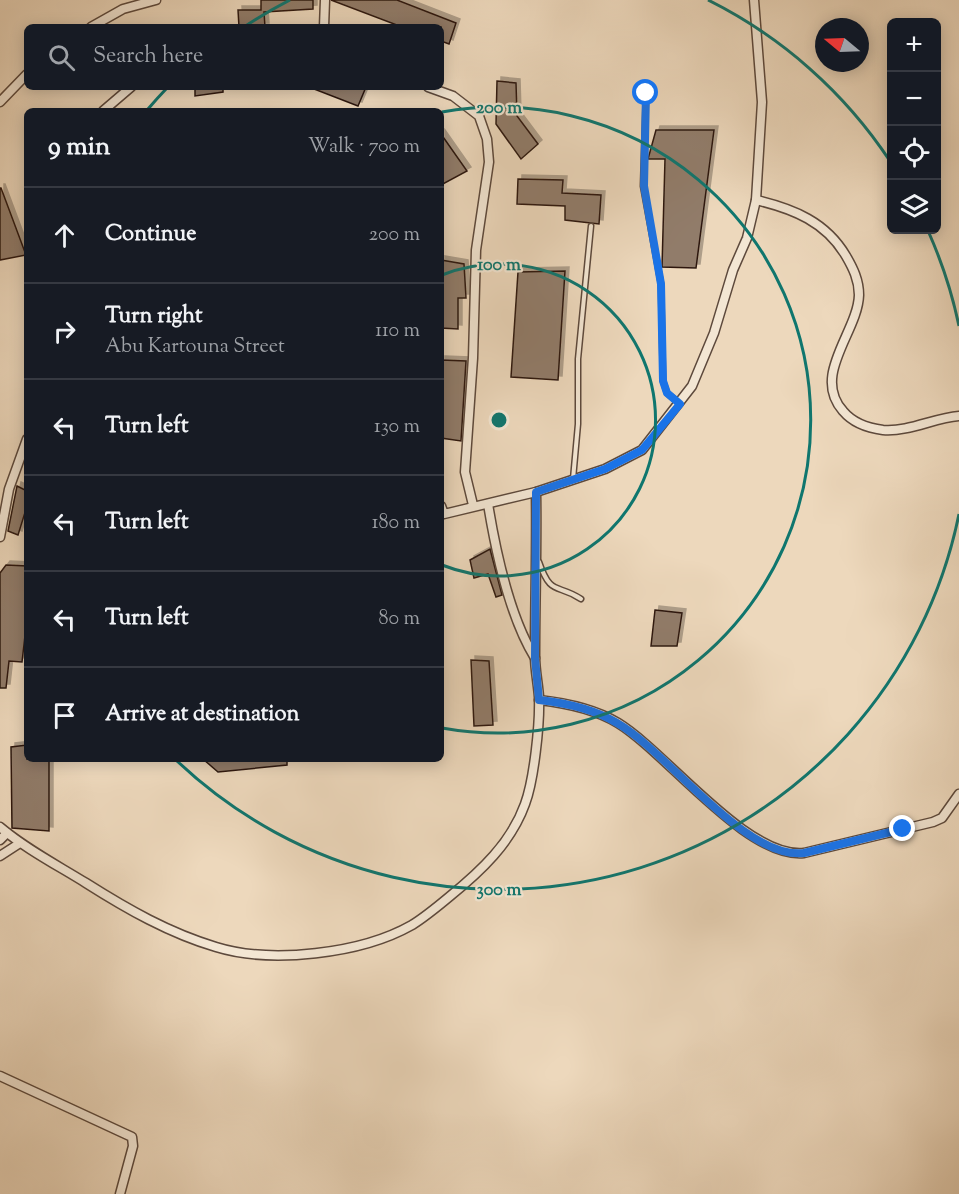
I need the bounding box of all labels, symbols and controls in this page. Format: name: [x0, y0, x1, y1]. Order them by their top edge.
north arrow: [815, 18, 869, 72]
map controls: [887, 18, 941, 234]
button: +: [887, 18, 941, 72]
search box: [24, 24, 444, 90]
icon: search: [45, 41, 78, 74]
text: Search here: [93, 41, 203, 73]
button: −: [887, 72, 941, 126]
route start: [632, 79, 658, 105]
text: 200 m: [476, 96, 522, 122]
button: locate: [887, 126, 941, 180]
text: 9 min: [48, 129, 110, 166]
text: Walk · 700 m: [308, 133, 420, 162]
button: layers: [887, 180, 941, 234]
icon: ahead: [48, 219, 81, 252]
text: Continue: [105, 219, 196, 251]
text: 200 m: [369, 221, 420, 250]
text: 100 m: [477, 253, 521, 279]
text: Turn right: [105, 301, 202, 333]
icon: right: [48, 315, 81, 348]
text: 110 m: [375, 317, 420, 346]
text: Abu Kartouna Street: [105, 333, 285, 362]
centre of rings: [489, 410, 509, 430]
icon: left: [48, 411, 81, 444]
text: Turn left: [105, 411, 188, 443]
text: 130 m: [374, 413, 420, 442]
icon: left: [48, 507, 81, 540]
text: Turn left: [105, 507, 188, 539]
text: 180 m: [372, 509, 420, 538]
icon: left: [48, 603, 81, 636]
text: Turn left: [105, 603, 188, 635]
text: 80 m: [379, 605, 420, 634]
icon: arrive: [48, 699, 81, 732]
text: Arrive at destination: [105, 699, 300, 731]
route end: [889, 815, 915, 841]
text: 300 m: [477, 878, 522, 904]

